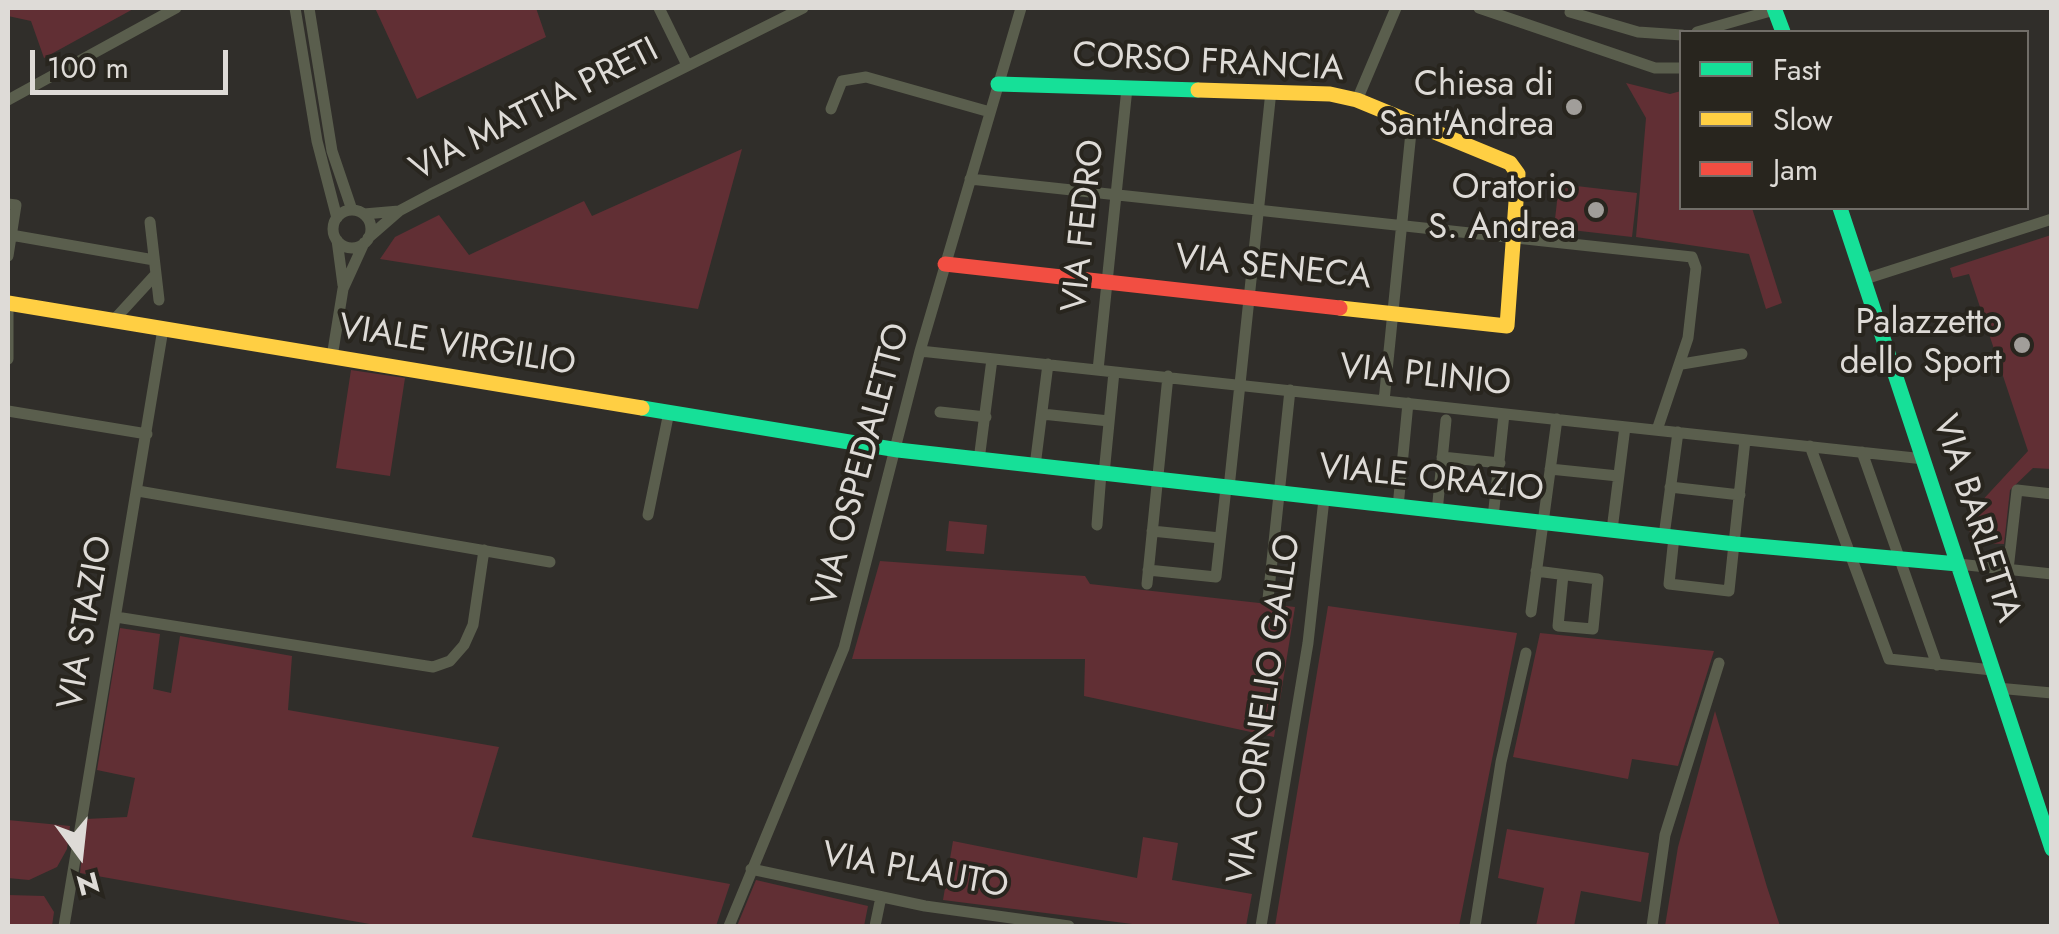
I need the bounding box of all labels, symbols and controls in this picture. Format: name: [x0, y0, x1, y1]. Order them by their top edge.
scale bar: [35, 30, 232, 92]
street label: VIA MATTIA PRETI: [404, 30, 666, 192]
legend: [1679, 30, 2029, 210]
street label: CORSO FRANCIA: [1071, 36, 1345, 92]
text: 100 m: [47, 46, 129, 89]
text: Fast: [1773, 48, 1821, 91]
place label: Chiesa di Sant'Andrea: [1379, 66, 1554, 148]
marker: Chiesa di Sant'Andrea: [1563, 96, 1585, 118]
text: Slow: [1773, 98, 1833, 141]
street label: VIA FEDRO: [1055, 138, 1115, 314]
text: Jam: [1773, 148, 1818, 191]
place label: Oratorio S. Andrea: [1428, 169, 1576, 251]
marker: Oratorio S. Andrea: [1585, 199, 1607, 221]
street label: VIA SENECA: [1173, 238, 1373, 300]
place label: Palazzetto dello Sport: [1840, 304, 2002, 386]
street label: VIALE VIRGILIO: [336, 308, 578, 386]
street label: VIA OSPEDALETTO: [805, 319, 921, 611]
marker: Palazzetto dello Sport: [2011, 334, 2033, 356]
street label: VIA PLINIO: [1337, 347, 1513, 407]
street label: VIA BARLETTA: [1922, 410, 2028, 628]
street label: VIALE ORAZIO: [1316, 447, 1546, 513]
street label: VIA CORNELIO GALLO: [1221, 531, 1311, 887]
street label: VIA STAZIO: [51, 533, 123, 713]
north arrow: [30, 804, 130, 904]
street label: VIA PLAUTO: [819, 835, 1011, 909]
text: N: [72, 861, 104, 906]

